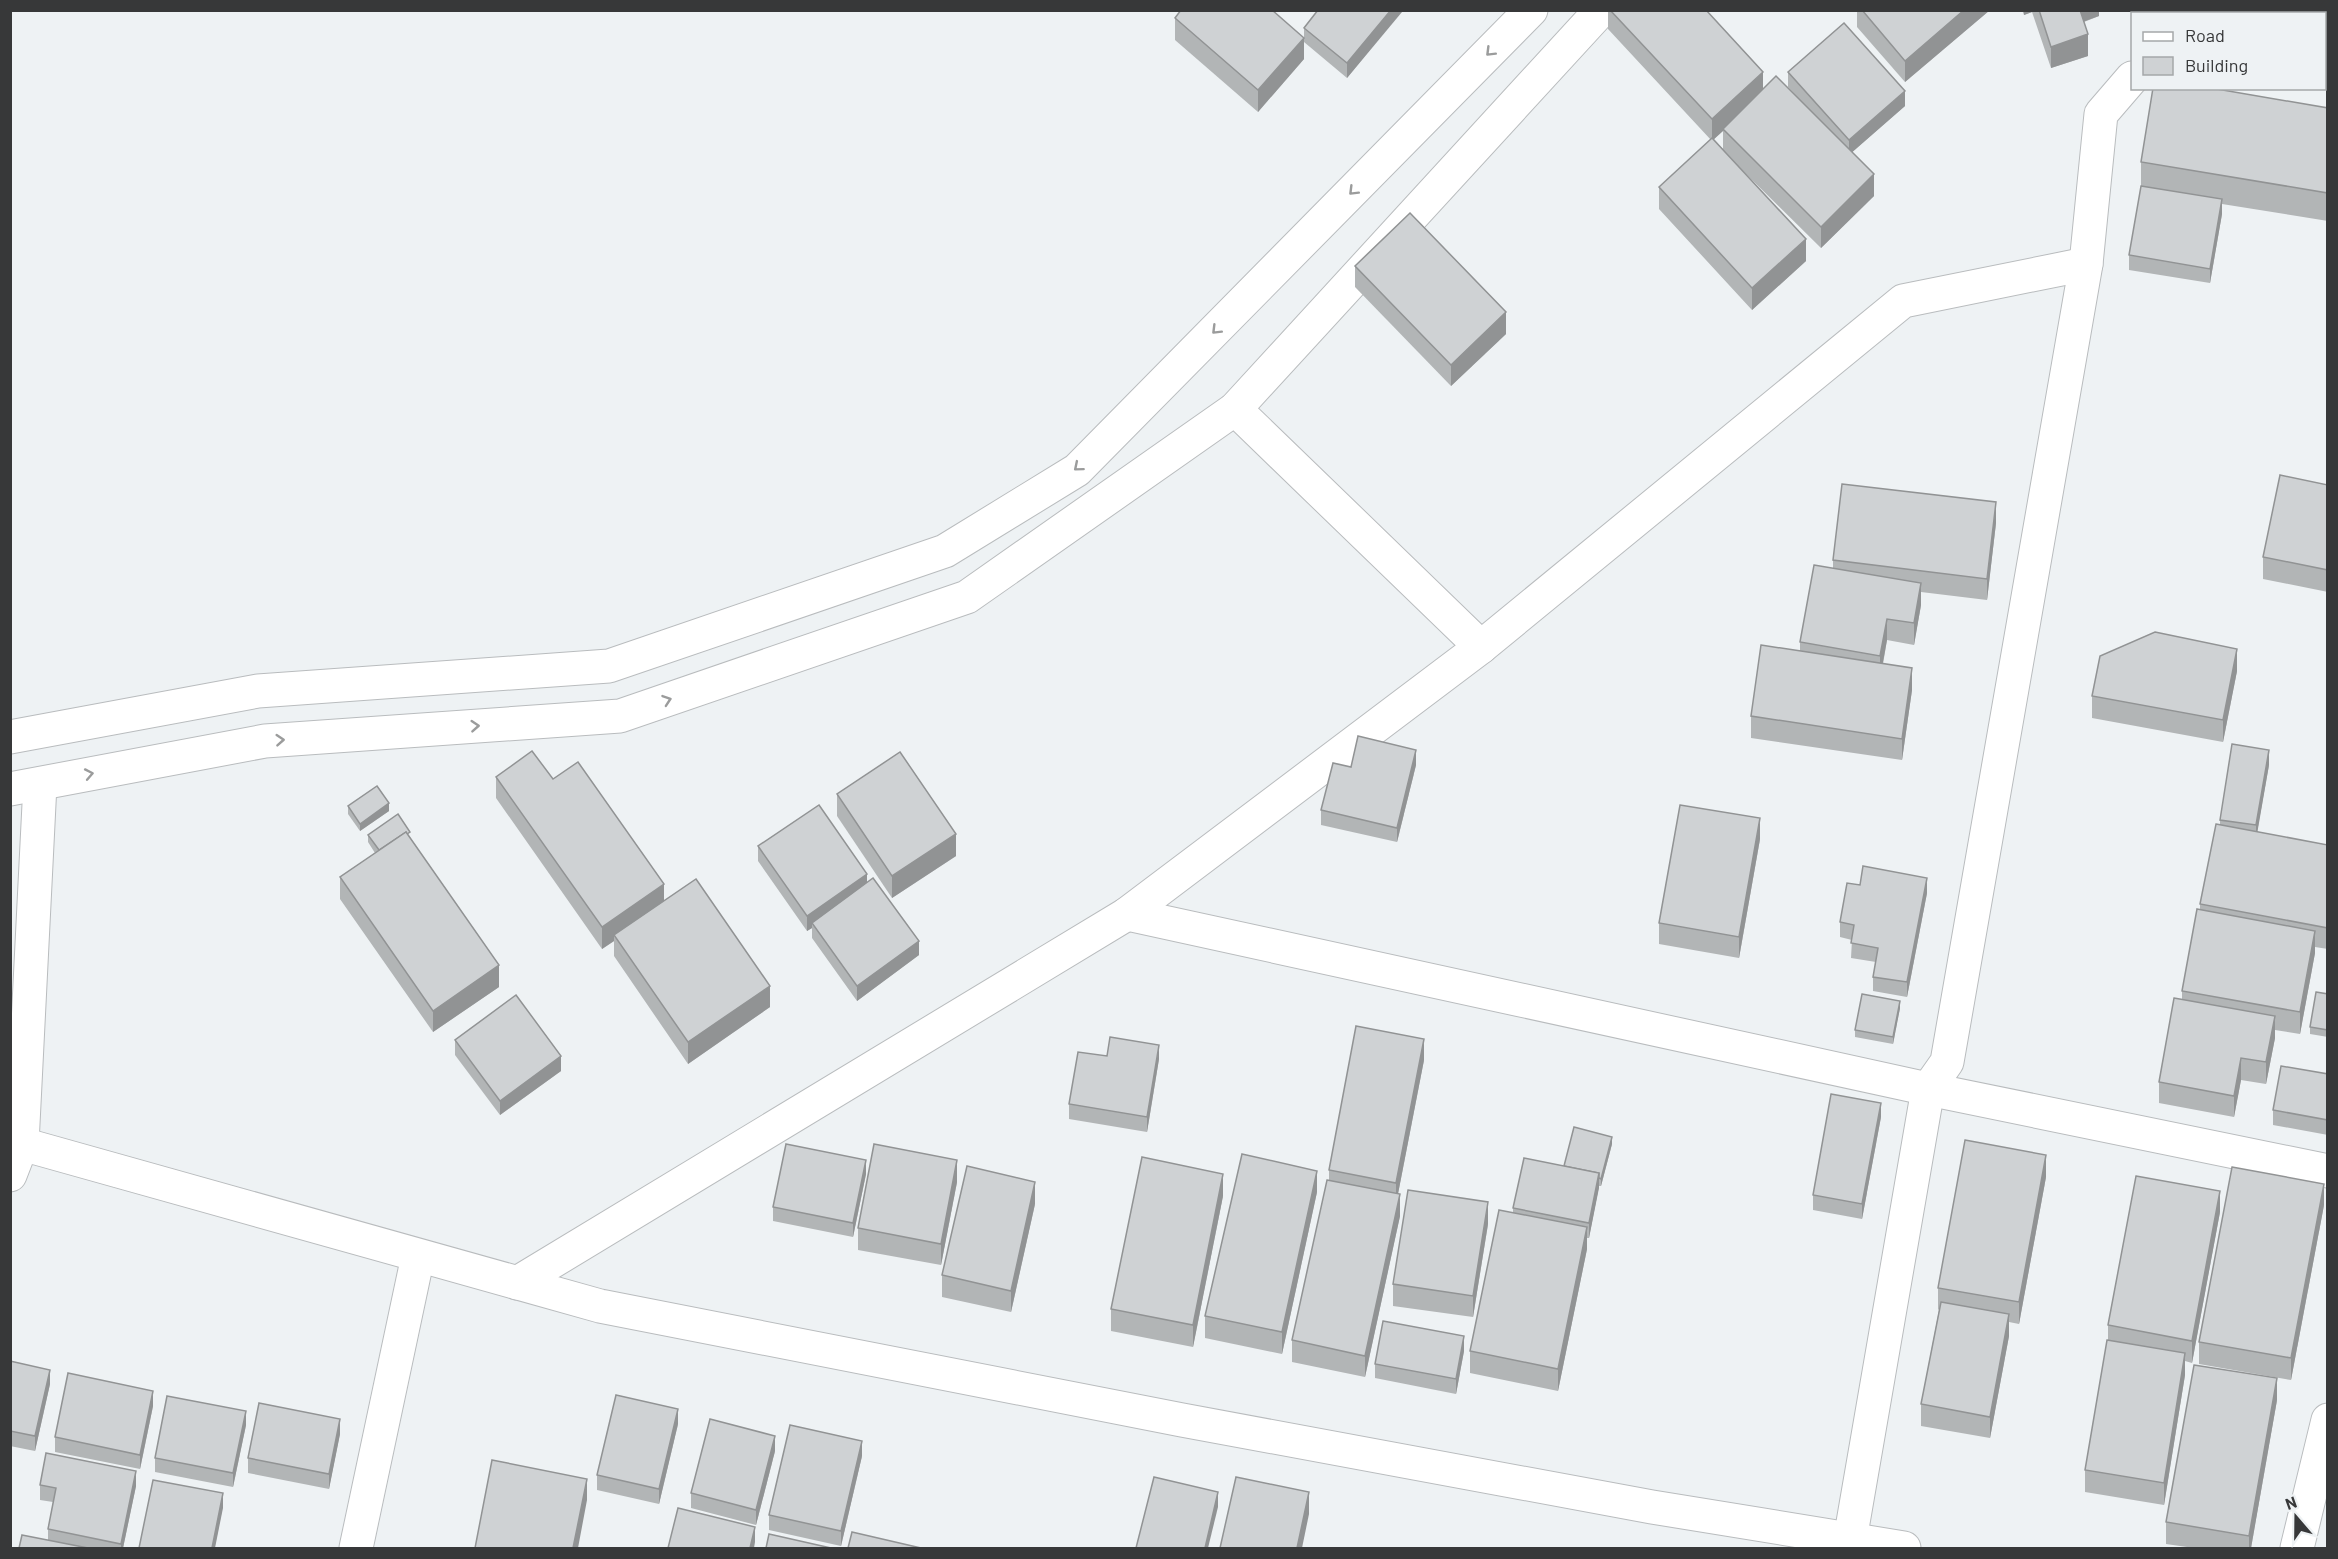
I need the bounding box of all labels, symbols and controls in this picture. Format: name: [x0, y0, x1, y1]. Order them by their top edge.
legend: [2131, 12, 2326, 90]
text: Road: [2185, 24, 2225, 46]
one-way arrow: [1487, 45, 1498, 56]
text: Building: [2185, 54, 2248, 76]
one-way arrow: [1349, 184, 1360, 194]
one-way arrow: [1212, 323, 1223, 333]
one-way arrow: [1074, 460, 1085, 471]
one-way arrow: [661, 694, 672, 707]
one-way arrow: [470, 720, 479, 733]
one-way arrow: [276, 734, 285, 747]
one-way arrow: [83, 768, 93, 781]
north arrow: [2266, 1487, 2326, 1547]
text: N: [2282, 1492, 2299, 1513]

